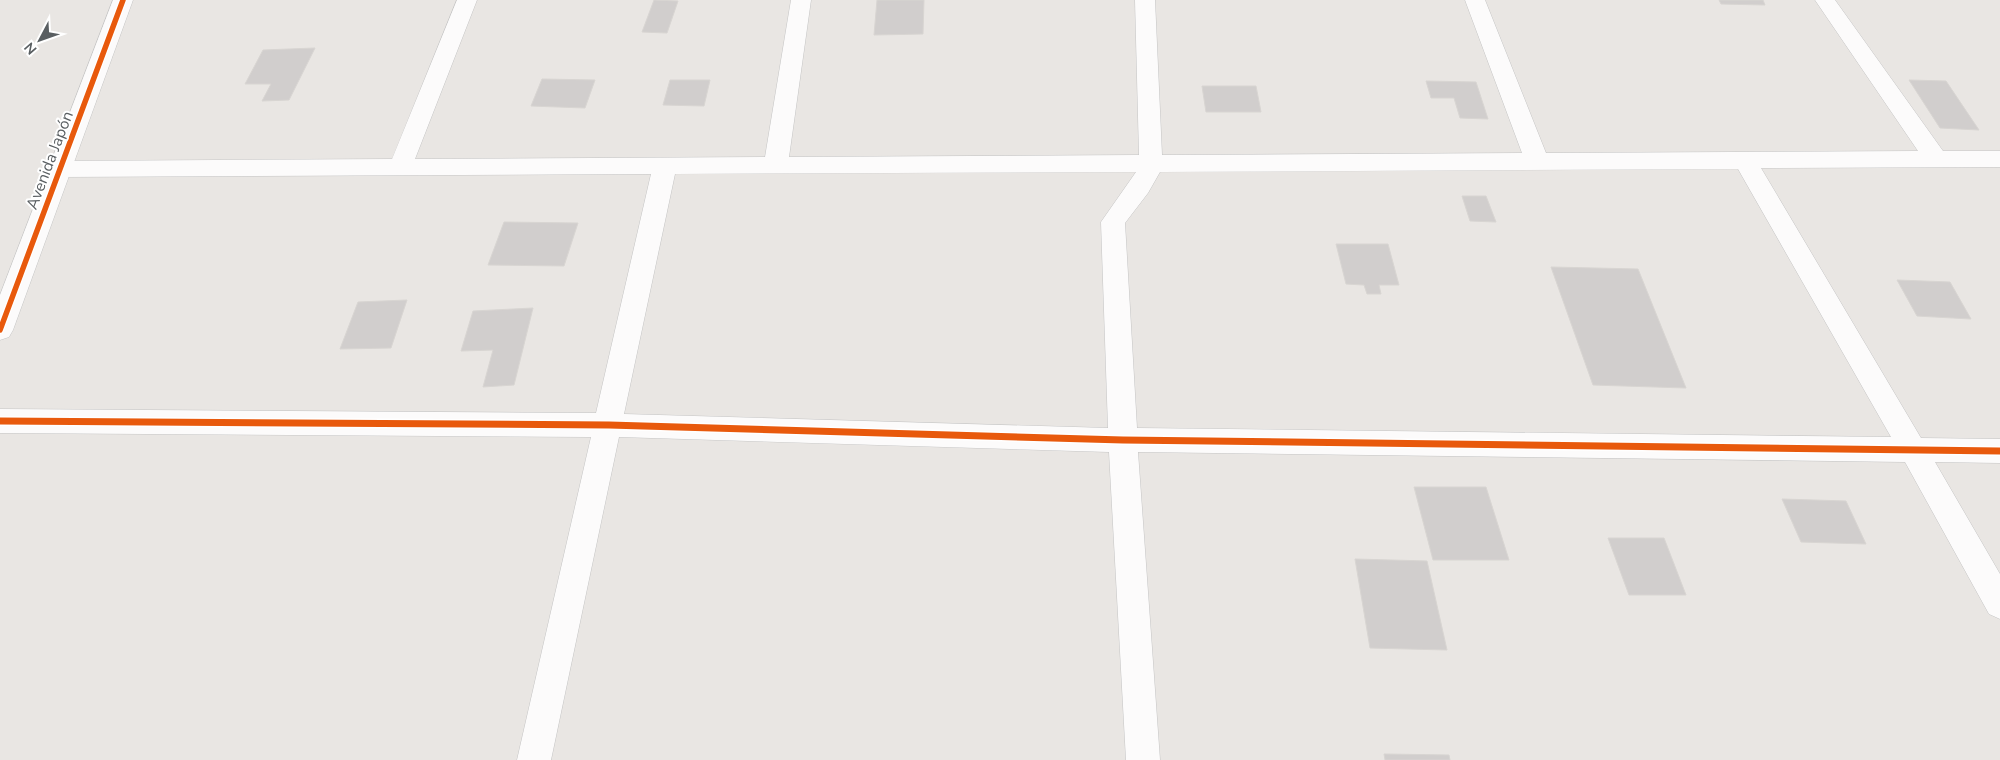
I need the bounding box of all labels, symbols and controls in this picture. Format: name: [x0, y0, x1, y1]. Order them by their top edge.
north arrow: [15, 15, 65, 65]
text: N: [20, 38, 41, 58]
street label: Avenida Japón: [21, 108, 79, 213]

